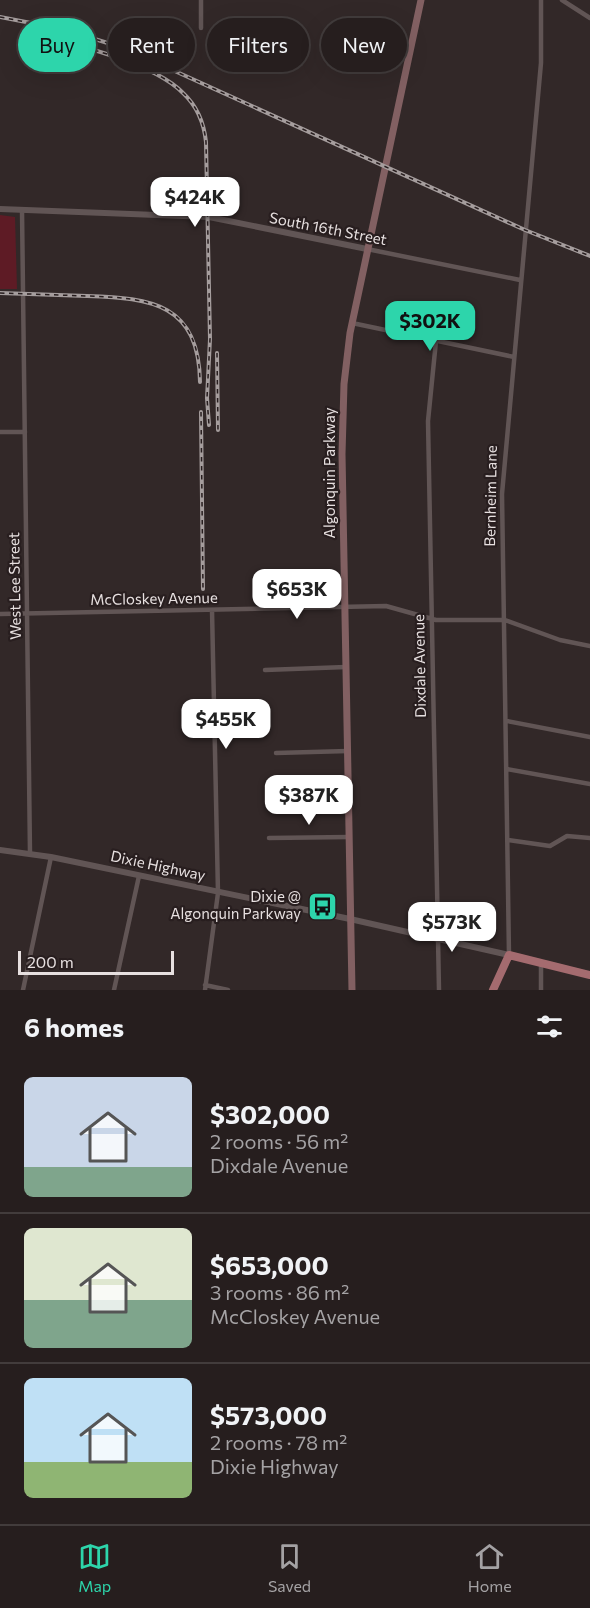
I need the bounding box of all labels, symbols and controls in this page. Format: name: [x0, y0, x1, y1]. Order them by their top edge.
chip: Buy: [18, 18, 96, 72]
chip: Rent: [108, 18, 195, 72]
chip: Filters: [207, 18, 309, 72]
chip: New: [321, 18, 407, 72]
pin: $424K: [153, 177, 237, 228]
text: $424K: [165, 184, 225, 208]
street label: South 16th Street: [268, 208, 388, 248]
pin: $302K: [388, 301, 472, 352]
text: $302K: [399, 308, 461, 332]
street label: Algonquin Parkway: [320, 407, 338, 538]
street label: Bernheim Lane: [480, 445, 500, 547]
street label: West Lee Street: [4, 532, 24, 640]
pin: $653K: [255, 569, 339, 620]
text: $653K: [266, 576, 328, 600]
street label: McCloskey Avenue: [90, 588, 218, 608]
street label: Dixdale Avenue: [409, 614, 429, 718]
pin: $455K: [184, 699, 268, 750]
text: $455K: [195, 706, 257, 730]
pin: $387K: [267, 775, 351, 826]
text: $387K: [279, 782, 339, 806]
street label: Dixie Highway: [109, 846, 207, 884]
place label: Dixie @ Algonquin Parkway: [170, 887, 301, 922]
bus stop icon: Dixie @ Algonquin Parkway: [306, 890, 338, 922]
pin: $573K: [410, 902, 494, 953]
text: $573K: [422, 909, 482, 933]
scale bar: [18, 948, 174, 976]
text: 200 m: [27, 952, 74, 971]
icon: filters: [533, 1010, 566, 1043]
text: 6 homes: [24, 1011, 124, 1042]
text: $302,000: [210, 1098, 330, 1129]
icon: home: [72, 1101, 144, 1173]
text: 2 rooms · 56 m²: [210, 1129, 348, 1153]
text: Dixdale Avenue: [210, 1153, 348, 1177]
text: $653,000: [210, 1249, 329, 1280]
icon: home: [72, 1252, 144, 1324]
text: 3 rooms · 86 m²: [210, 1280, 349, 1304]
text: McCloskey Avenue: [210, 1304, 380, 1328]
text: $573,000: [210, 1399, 327, 1430]
icon: home: [72, 1402, 144, 1474]
text: 2 rooms · 78 m²: [210, 1430, 347, 1454]
text: Dixie Highway: [210, 1454, 339, 1478]
tab: Map: [78, 1540, 111, 1595]
tab: Saved: [268, 1540, 311, 1595]
tab: Home: [468, 1540, 512, 1595]

